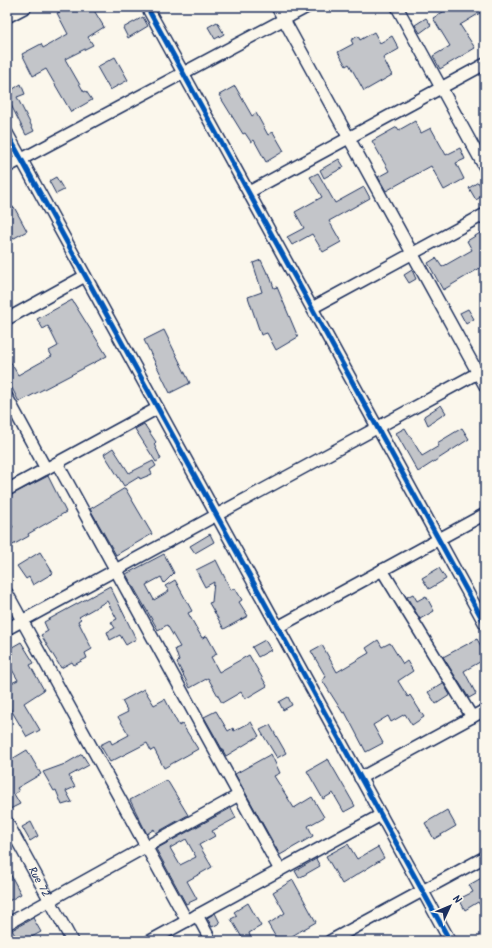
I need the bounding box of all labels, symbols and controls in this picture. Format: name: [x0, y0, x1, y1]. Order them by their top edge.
street label: Rue 72: [23, 864, 54, 901]
north arrow: [430, 886, 470, 926]
text: N: [448, 891, 465, 909]

